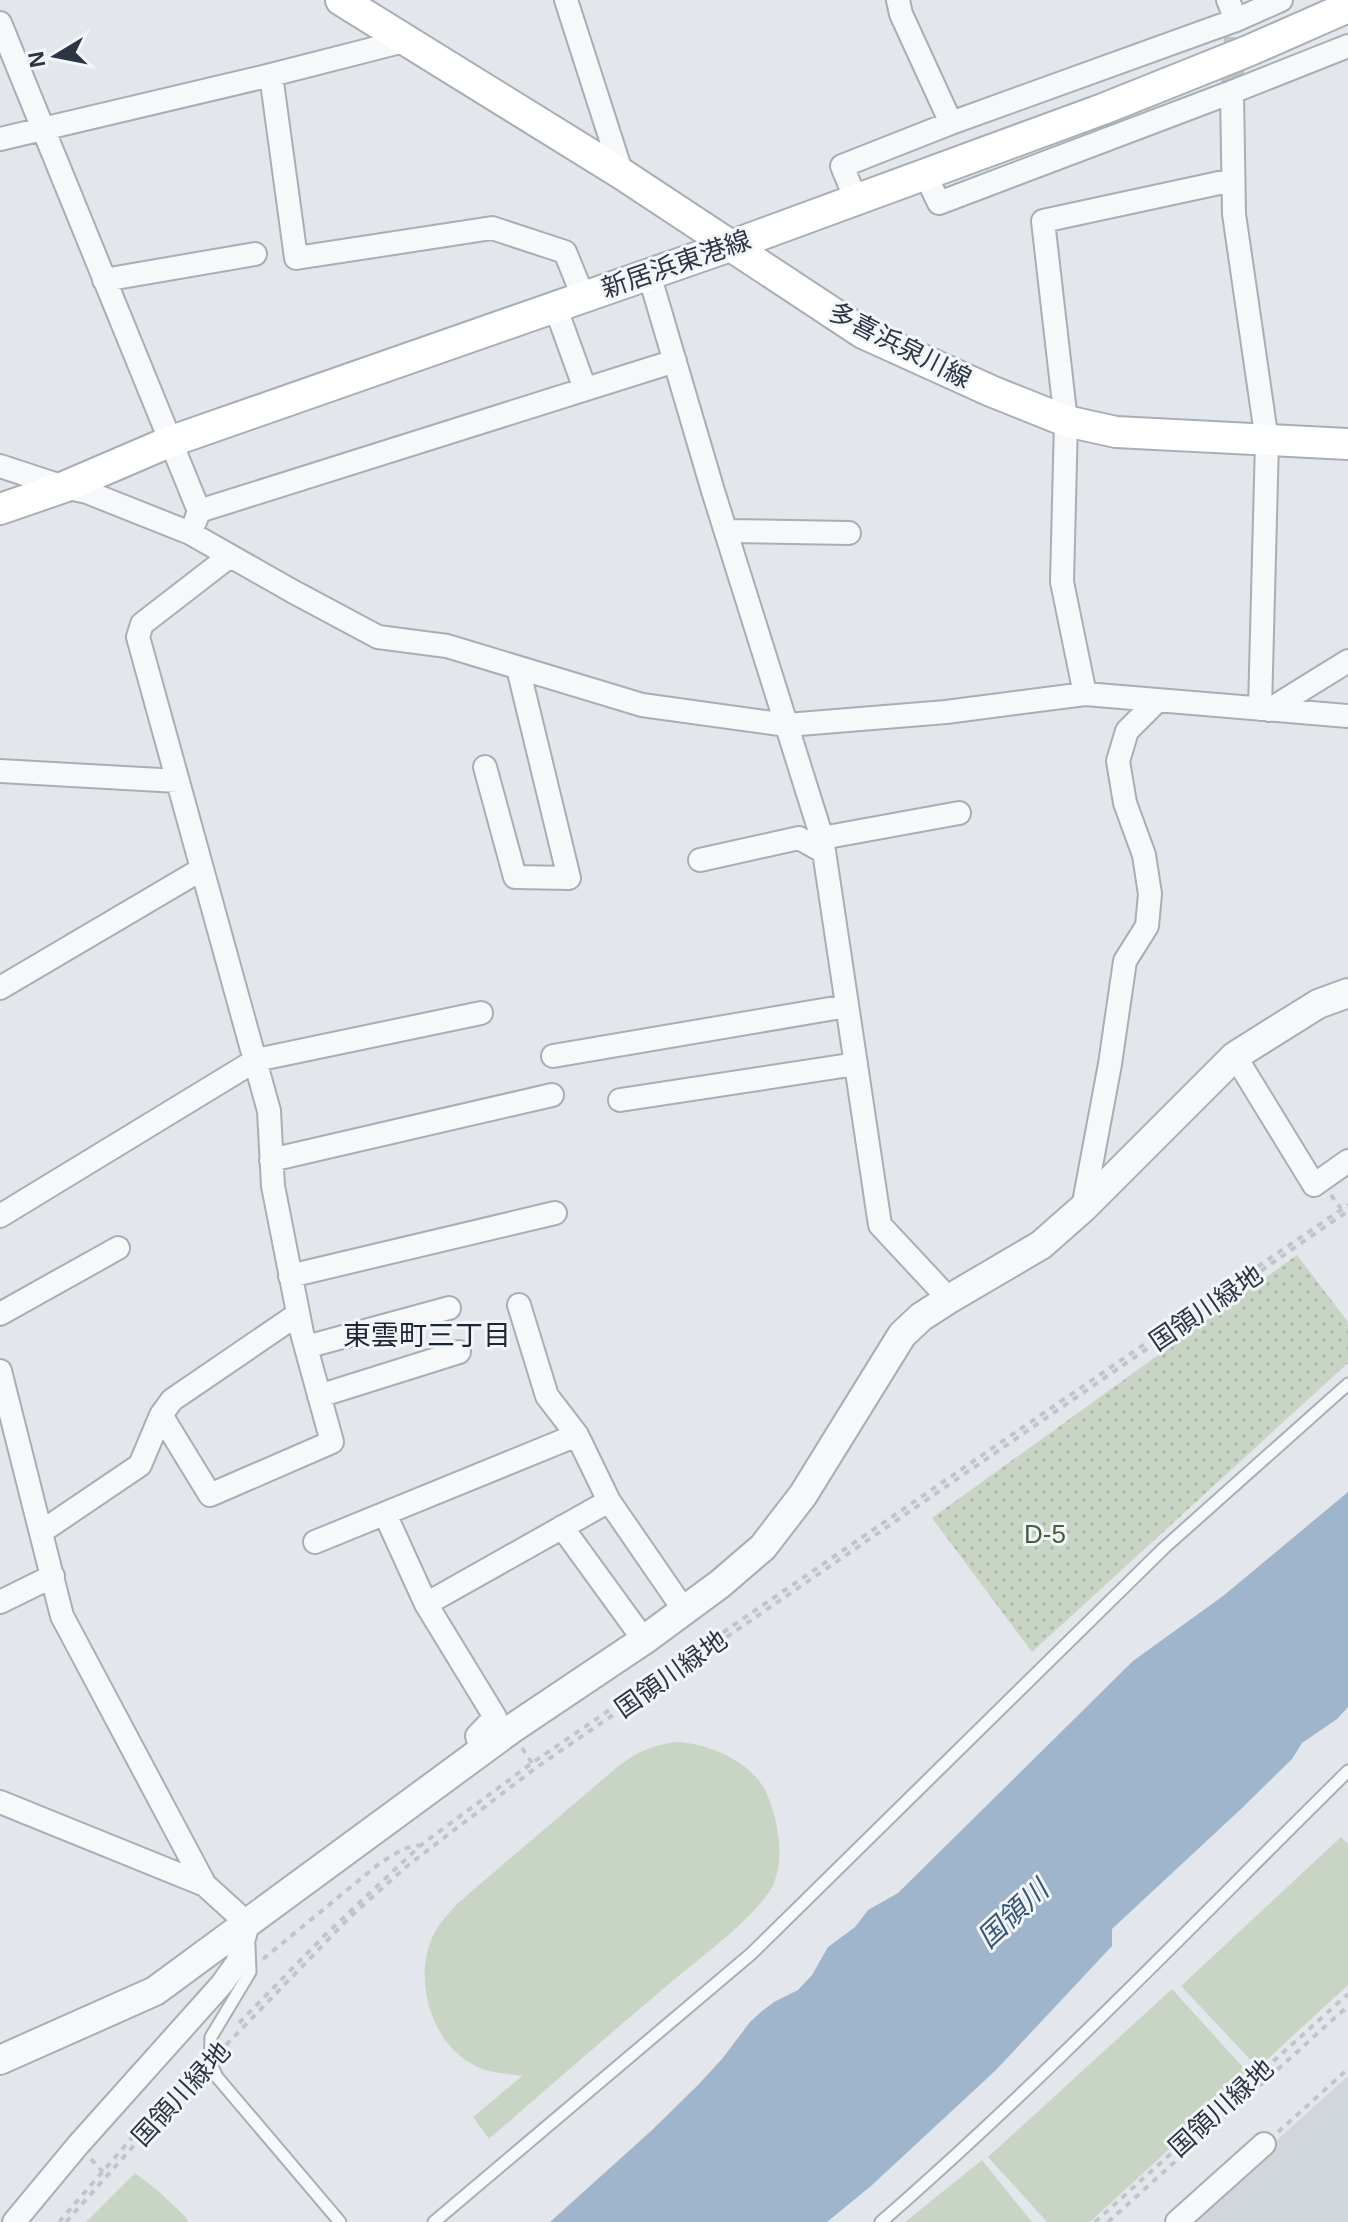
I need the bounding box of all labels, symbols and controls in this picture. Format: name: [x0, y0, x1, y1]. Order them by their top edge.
north arrow: [16, 16, 96, 96]
text: N: [23, 49, 50, 69]
street label: 新居浜東港線: [597, 224, 755, 304]
street label: 多喜浜泉川線: [824, 296, 976, 394]
street label: 国領川緑地: [1144, 1259, 1268, 1357]
district label: 東雲町三丁目: [343, 1320, 511, 1351]
park label: D-5: [1024, 1519, 1066, 1549]
street label: 国領川緑地: [609, 1624, 733, 1724]
water label: 国領川: [972, 1872, 1056, 1954]
street label: 国領川緑地: [126, 2036, 236, 2152]
street label: 国領川緑地: [1163, 2053, 1279, 2163]

